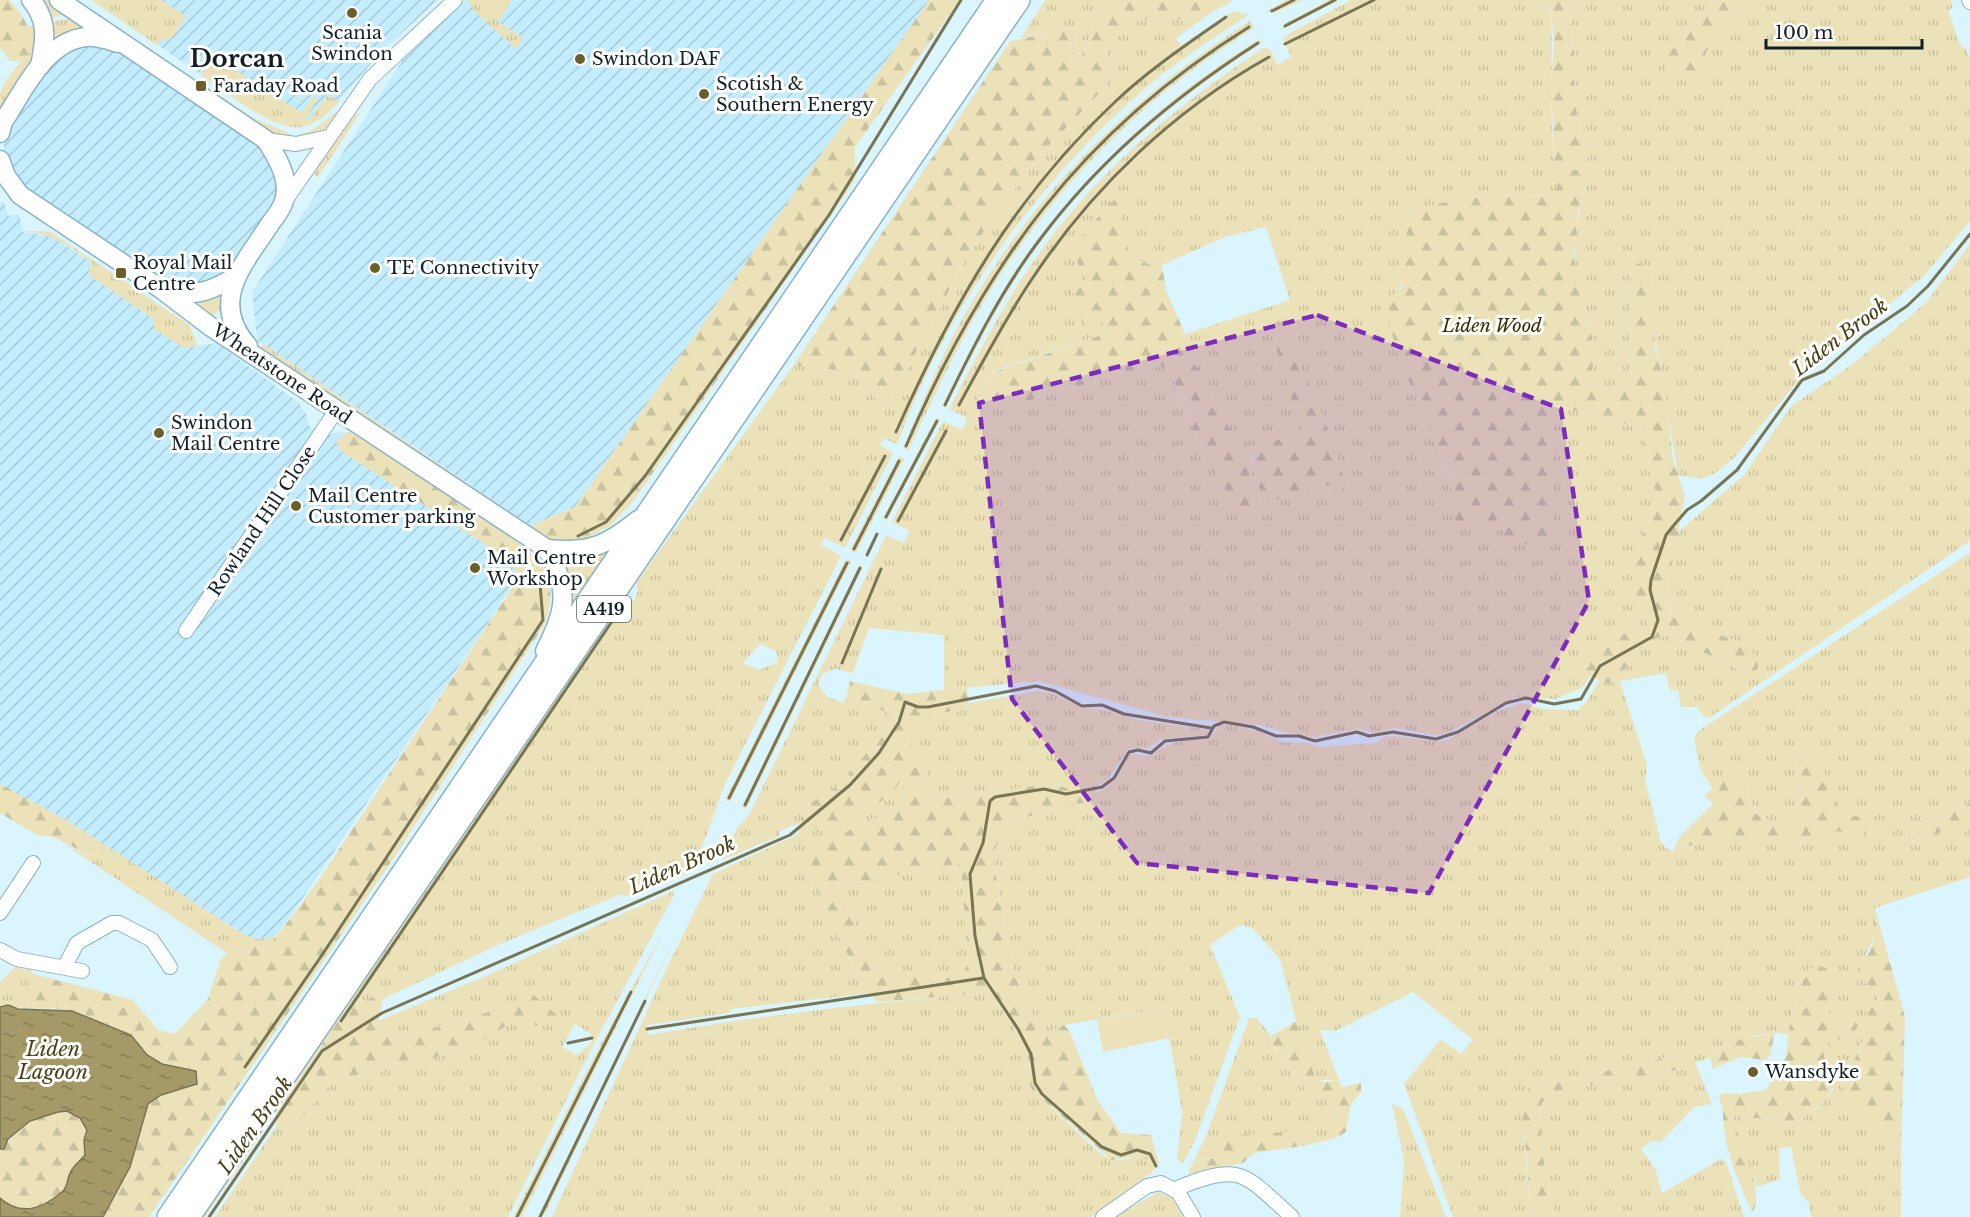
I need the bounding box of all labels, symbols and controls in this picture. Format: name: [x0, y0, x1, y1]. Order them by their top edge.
marker: Scania Swindon: [345, 6, 359, 20]
scale bar: [1766, 12, 1922, 50]
place label: Scania Swindon: [311, 22, 393, 65]
text: 100 m: [1775, 22, 1833, 44]
district label: Dorcan: [190, 44, 285, 73]
place label: Swindon DAF: [592, 48, 720, 70]
marker: Swindon DAF: [573, 52, 587, 66]
place label: Scotish & Southern Energy: [716, 73, 874, 116]
place label: Faraday Road: [213, 75, 339, 97]
marker: Faraday Road: [194, 79, 208, 93]
marker: Scotish & Southern Energy: [697, 87, 711, 101]
place label: Royal Mail Centre: [133, 252, 232, 295]
place label: TE Connectivity: [387, 257, 539, 279]
marker: TE Connectivity: [368, 261, 382, 275]
marker: Royal Mail Centre: [114, 266, 128, 280]
water label: Liden Brook: [1787, 293, 1893, 381]
park label: Liden Wood: [1441, 315, 1542, 337]
street label: Wheatstone Road: [207, 319, 356, 429]
place label: Swindon Mail Centre: [171, 412, 280, 455]
marker: Swindon Mail Centre: [152, 426, 166, 440]
street label: Rowland Hill Close: [204, 442, 320, 600]
place label: Mail Centre Customer parking: [308, 485, 476, 528]
marker: Mail Centre Customer parking: [289, 499, 303, 513]
place label: Mail Centre Workshop: [486, 547, 596, 590]
marker: Mail Centre Workshop: [468, 561, 482, 575]
road number: A419: [577, 596, 631, 622]
water label: Liden Brook: [624, 831, 739, 899]
water label: Liden Lagoon: [17, 1037, 88, 1084]
place label: Wansdyke: [1764, 1061, 1859, 1083]
marker: Wansdyke: [1746, 1065, 1760, 1079]
water label: Liden Brook: [212, 1072, 297, 1179]

